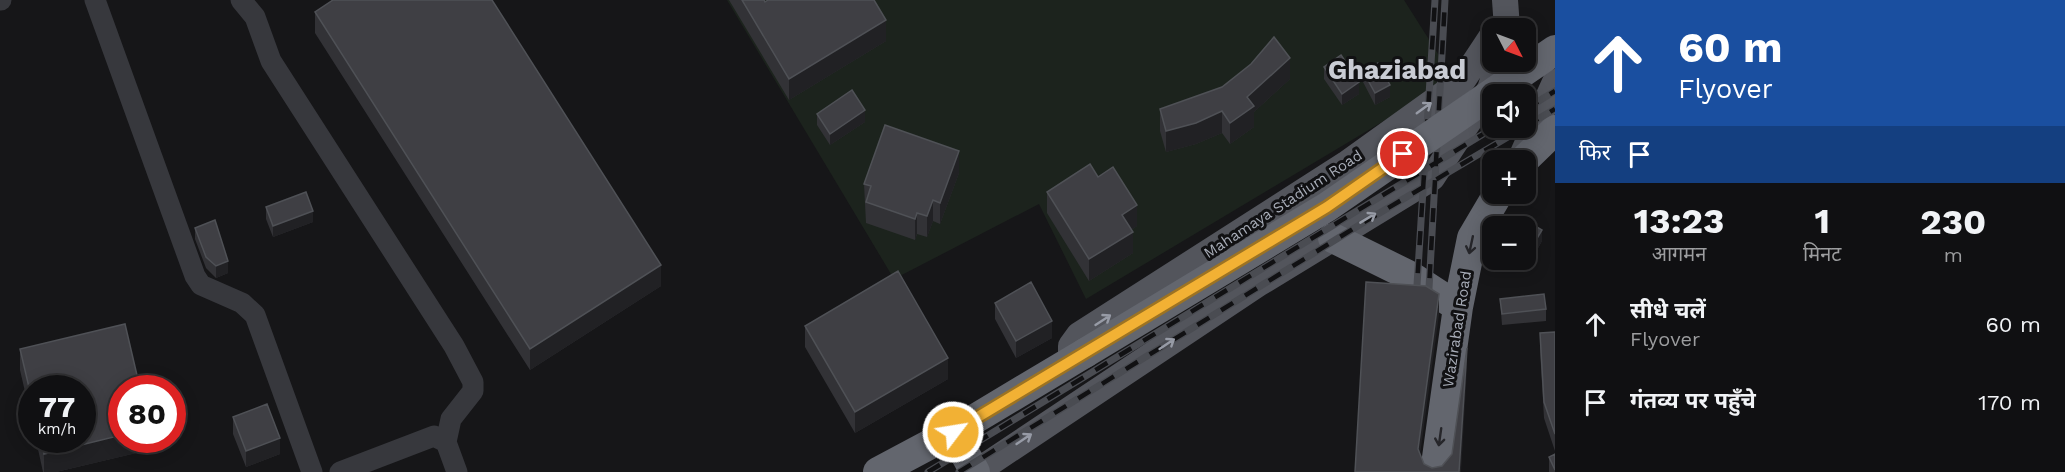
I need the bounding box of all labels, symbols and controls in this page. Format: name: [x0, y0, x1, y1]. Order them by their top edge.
north arrow: [1482, 18, 1536, 72]
map controls: [1482, 18, 1536, 270]
text: 60 m: [1678, 23, 1782, 72]
icon: ahead: [1579, 24, 1657, 102]
district label: Ghaziabad: [1328, 54, 1466, 86]
text: Flyover: [1678, 73, 1773, 105]
button: sound: [1482, 84, 1536, 138]
one-way arrow: [1415, 102, 1431, 114]
pin: [1377, 128, 1428, 179]
icon: arrive: [1386, 137, 1419, 170]
icon: arrive: [1623, 138, 1656, 171]
text: फिर: [1579, 140, 1611, 165]
street label: Mahamaya Stadium Road: [1200, 146, 1366, 262]
button: +: [1482, 150, 1536, 204]
text: 13:23: [1634, 200, 1724, 242]
text: 1: [1815, 200, 1830, 242]
text: 230: [1920, 201, 1986, 243]
one-way arrow: [1359, 211, 1376, 223]
button: −: [1482, 216, 1536, 270]
one-way arrow: [1465, 234, 1476, 254]
text: आगमन: [1652, 242, 1706, 266]
text: मिनट: [1803, 242, 1841, 266]
text: m: [1944, 243, 1963, 267]
street label: Wazirabad Road: [1439, 269, 1475, 389]
text: सीधे चलें: [1630, 298, 1706, 323]
icon: ahead: [1579, 308, 1612, 341]
text: 60 m: [1985, 312, 2041, 337]
one-way arrow: [1094, 313, 1111, 325]
text: Flyover: [1630, 327, 1700, 351]
one-way arrow: [1158, 338, 1175, 350]
speed limit sign: 80: [108, 375, 186, 453]
icon: arrive: [1579, 386, 1612, 419]
text: गंतव्य पर पहुँचे: [1630, 388, 1756, 413]
text: 77: [39, 389, 75, 424]
text: 170 m: [1978, 390, 2041, 415]
position arrow: [921, 400, 985, 464]
text: km/h: [38, 420, 76, 438]
one-way arrow: [1434, 426, 1445, 446]
one-way arrow: [1015, 433, 1032, 445]

